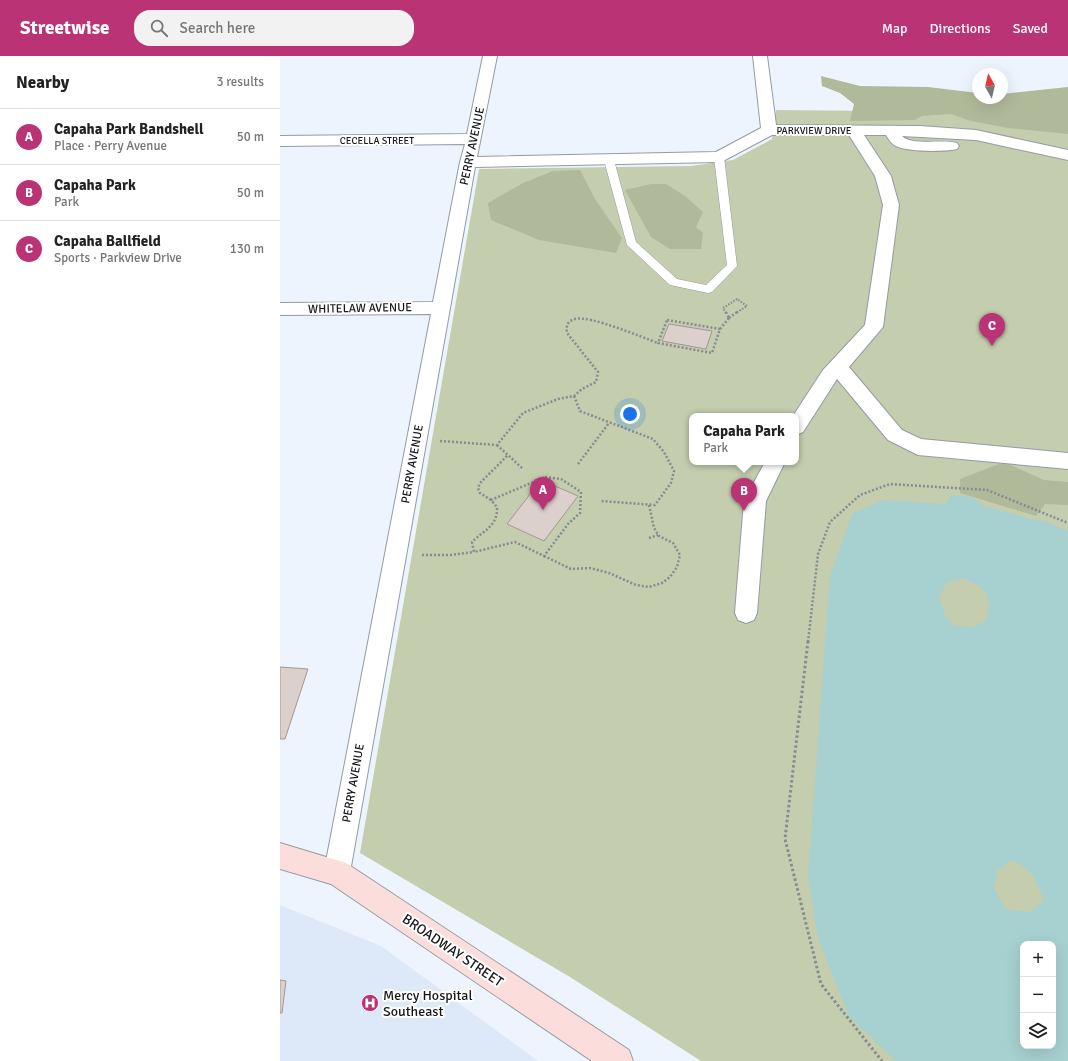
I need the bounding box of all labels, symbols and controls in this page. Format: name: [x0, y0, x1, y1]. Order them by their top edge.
search box: [134, 10, 414, 46]
text: Streetwise: [20, 16, 110, 40]
icon: search: [148, 17, 170, 39]
text: Search here: [180, 19, 255, 37]
text: Map: [882, 20, 908, 37]
text: Directions: [930, 20, 991, 37]
text: Saved: [1013, 20, 1048, 37]
north arrow: [972, 68, 1008, 104]
text: Nearby: [16, 72, 69, 93]
text: 3 results: [216, 74, 264, 90]
street label: PERRY AVENUE: [457, 105, 488, 187]
text: Capaha Park Bandshell: [54, 120, 204, 138]
street label: PARKVIEW DRIVE: [776, 125, 852, 137]
text: A: [25, 129, 33, 145]
text: 50 m: [237, 129, 264, 145]
street label: CECELLA STREET: [340, 135, 414, 147]
text: Place · Perry Avenue: [54, 138, 167, 154]
text: Capaha Park: [54, 176, 136, 194]
text: B: [25, 185, 33, 201]
text: 50 m: [237, 185, 264, 201]
text: Park: [54, 194, 79, 210]
text: Capaha Ballfield: [54, 232, 161, 250]
text: C: [25, 241, 33, 257]
text: 130 m: [230, 241, 264, 257]
text: Sports · Parkview Drive: [54, 250, 182, 266]
street label: WHITELAW AVENUE: [308, 300, 412, 317]
pin: C: [979, 313, 1005, 346]
your location: [620, 404, 640, 424]
popup: [689, 413, 799, 465]
text: Capaha Park: [703, 422, 785, 440]
street label: PERRY AVENUE: [398, 423, 427, 505]
text: Park: [703, 440, 728, 456]
pin: A: [530, 477, 556, 510]
pin: B: [731, 478, 757, 511]
street label: PERRY AVENUE: [339, 742, 368, 824]
street label: BROADWAY STREET: [399, 910, 507, 991]
map controls: [1020, 941, 1056, 1049]
button: +: [1020, 941, 1056, 977]
button: −: [1020, 977, 1056, 1013]
place label: Mercy Hospital Southeast: [383, 987, 473, 1020]
hospital icon: Mercy Hospital Southeast: [360, 993, 380, 1013]
button: layers: [1020, 1013, 1056, 1049]

